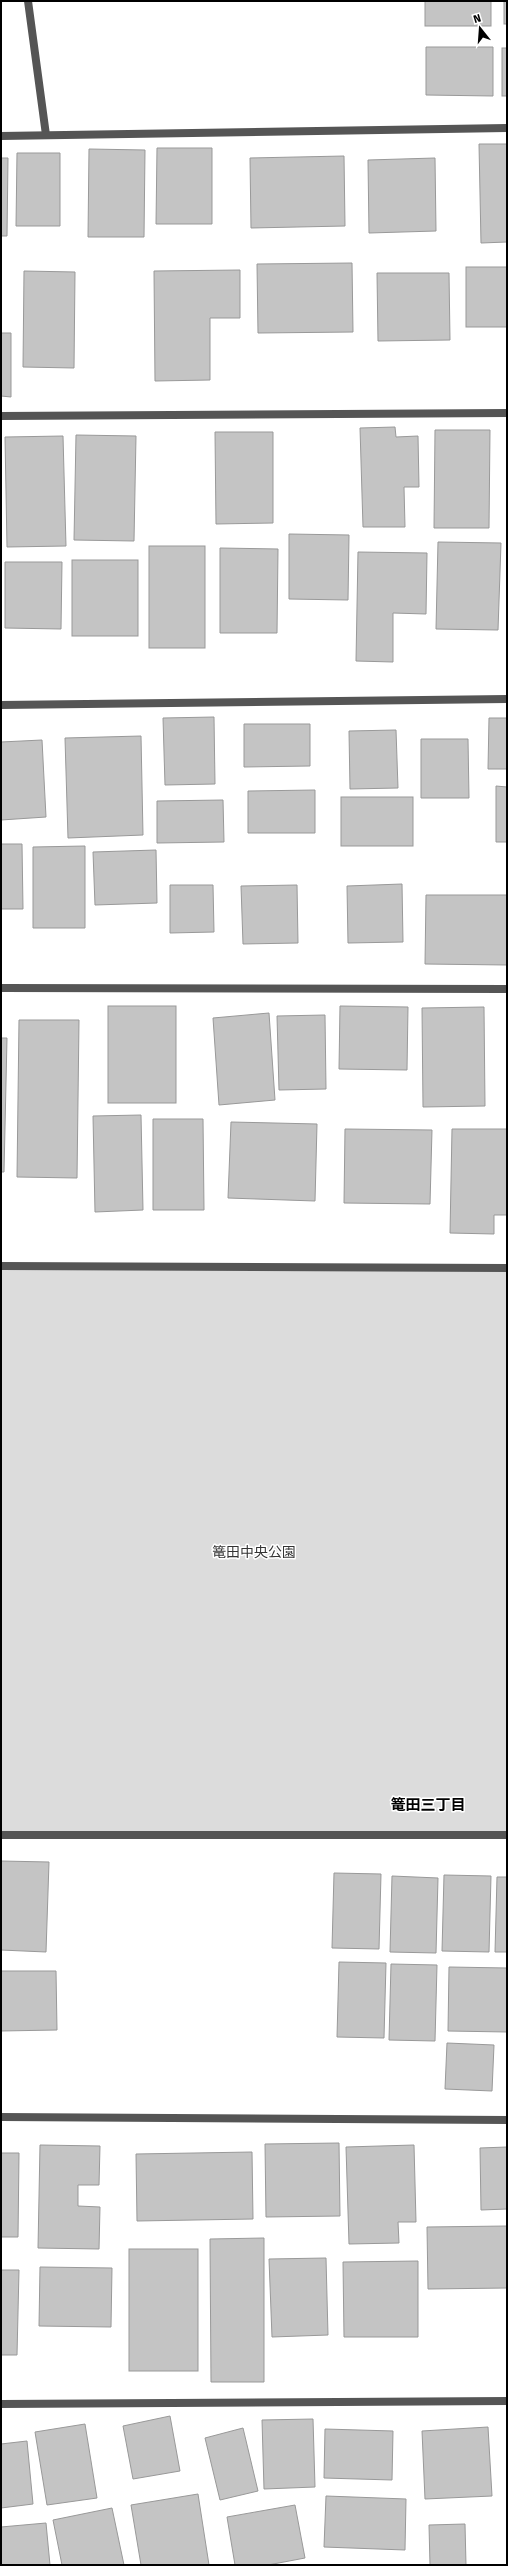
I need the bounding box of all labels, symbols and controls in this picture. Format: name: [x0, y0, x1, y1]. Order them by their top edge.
north arrow: [460, 8, 500, 48]
text: N: [472, 12, 483, 26]
park label: 篭田中央公園: [212, 1544, 296, 1561]
district label: 篭田三丁目: [390, 1796, 466, 1814]

